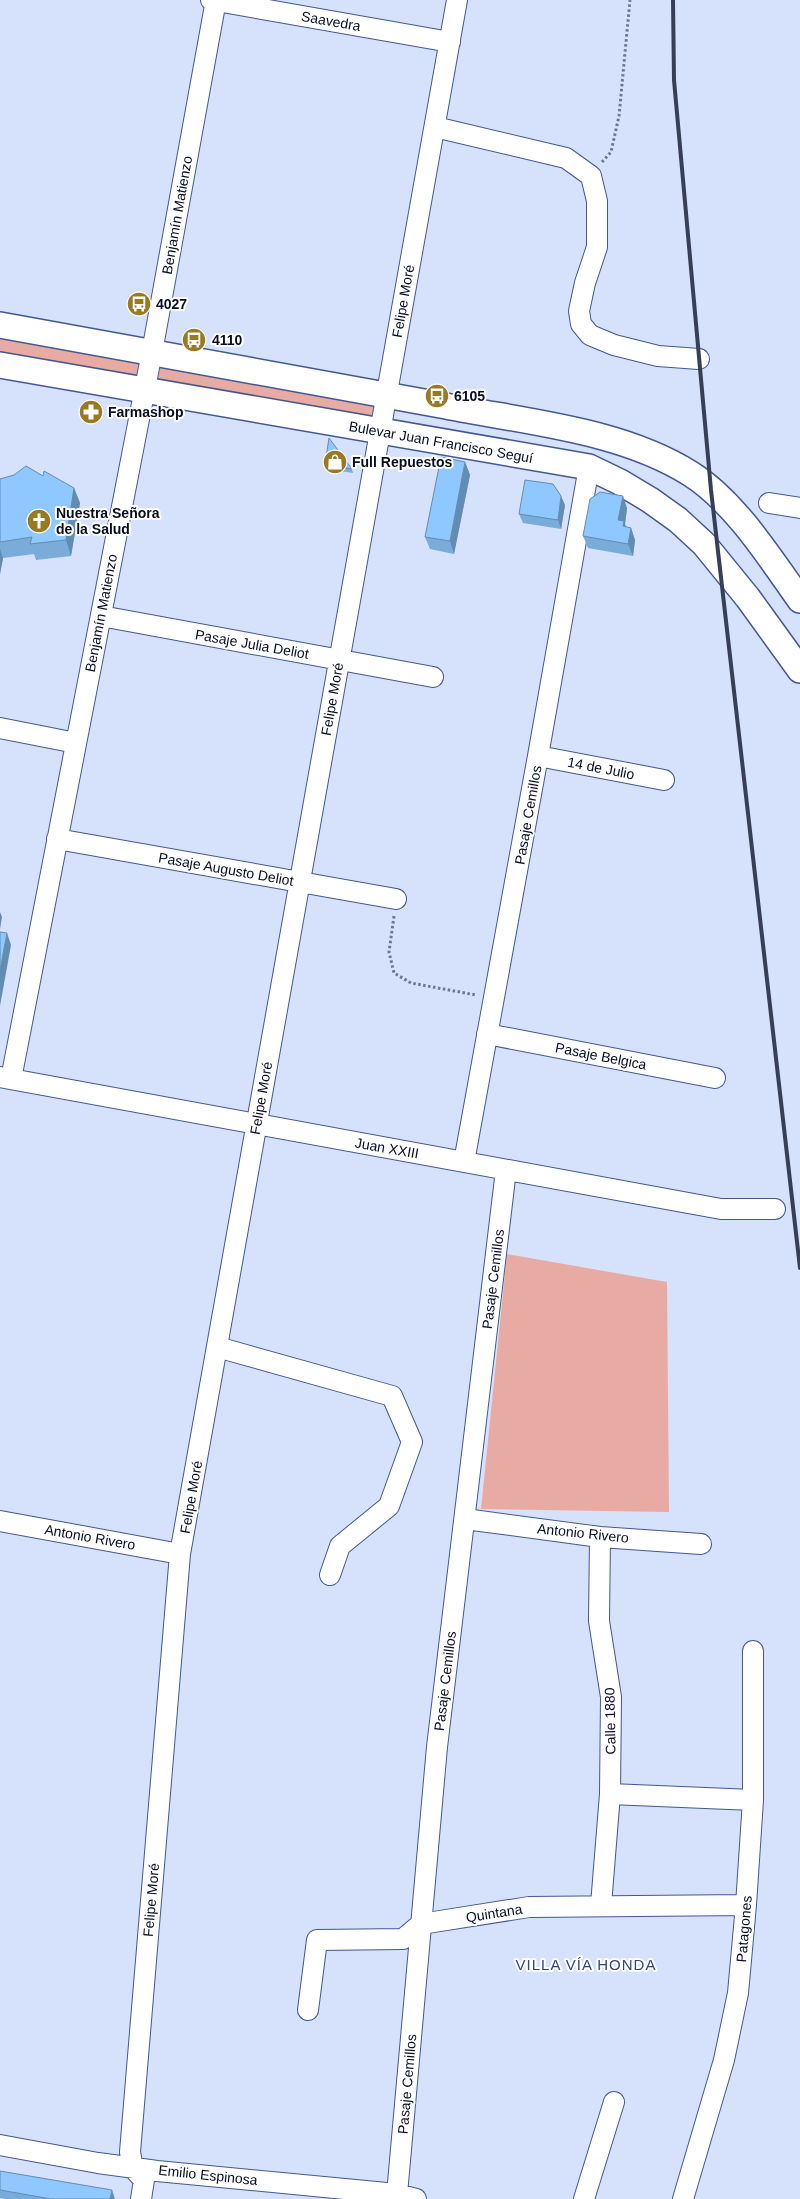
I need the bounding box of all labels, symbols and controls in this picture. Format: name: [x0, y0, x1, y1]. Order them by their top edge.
street label: Saavedra: [300, 8, 362, 34]
street label: Benjamín Matienzo: [159, 154, 195, 275]
street label: Felipe Moré: [389, 263, 417, 339]
bus stop icon: 4027: [126, 291, 152, 317]
place label: 4027: [156, 296, 187, 312]
bus stop icon: 4110: [181, 327, 207, 353]
place label: 4110: [212, 332, 243, 348]
bus stop icon: 6105: [424, 383, 450, 409]
place label: 6105: [454, 388, 485, 404]
pharmacy icon: Farmashop: [78, 399, 104, 425]
place label: Farmashop: [108, 404, 183, 420]
street label: Bulevar Juan Francisco Seguí: [348, 418, 534, 466]
shop icon: Full Repuestos: [322, 449, 348, 475]
place label: Full Repuestos: [352, 454, 453, 470]
place label: Nuestra Señora de la Salud: [56, 505, 160, 537]
church icon: Nuestra Señora de la Salud: [26, 508, 52, 534]
street label: Benjamín Matienzo: [82, 552, 120, 673]
street label: Pasaje Julia Deliot: [194, 626, 310, 662]
street label: Felipe Moré: [318, 661, 346, 737]
street label: 14 de Julio: [566, 754, 636, 782]
street label: Pasaje Cemillos: [511, 764, 545, 866]
street label: Pasaje Augusto Deliot: [157, 849, 295, 889]
street label: Pasaje Belgica: [554, 1039, 648, 1073]
street label: Felipe Moré: [247, 1060, 275, 1136]
street label: Juan XXIII: [354, 1135, 420, 1161]
street label: Pasaje Cemillos: [479, 1228, 507, 1330]
street label: Felipe Moré: [177, 1459, 205, 1535]
street label: Antonio Rivero: [537, 1520, 630, 1546]
street label: Antonio Rivero: [43, 1521, 137, 1553]
street label: Pasaje Cemillos: [431, 1630, 459, 1732]
street label: Calle 1880: [601, 1687, 619, 1755]
street label: Felipe Moré: [140, 1862, 162, 1938]
street label: Patagones: [733, 1895, 755, 1963]
street label: Quintana: [465, 1901, 524, 1925]
district label: VILLA VÍA HONDA: [516, 1956, 656, 1973]
street label: Pasaje Cemillos: [395, 2033, 419, 2135]
street label: Emilio Espinosa: [158, 2162, 259, 2188]

